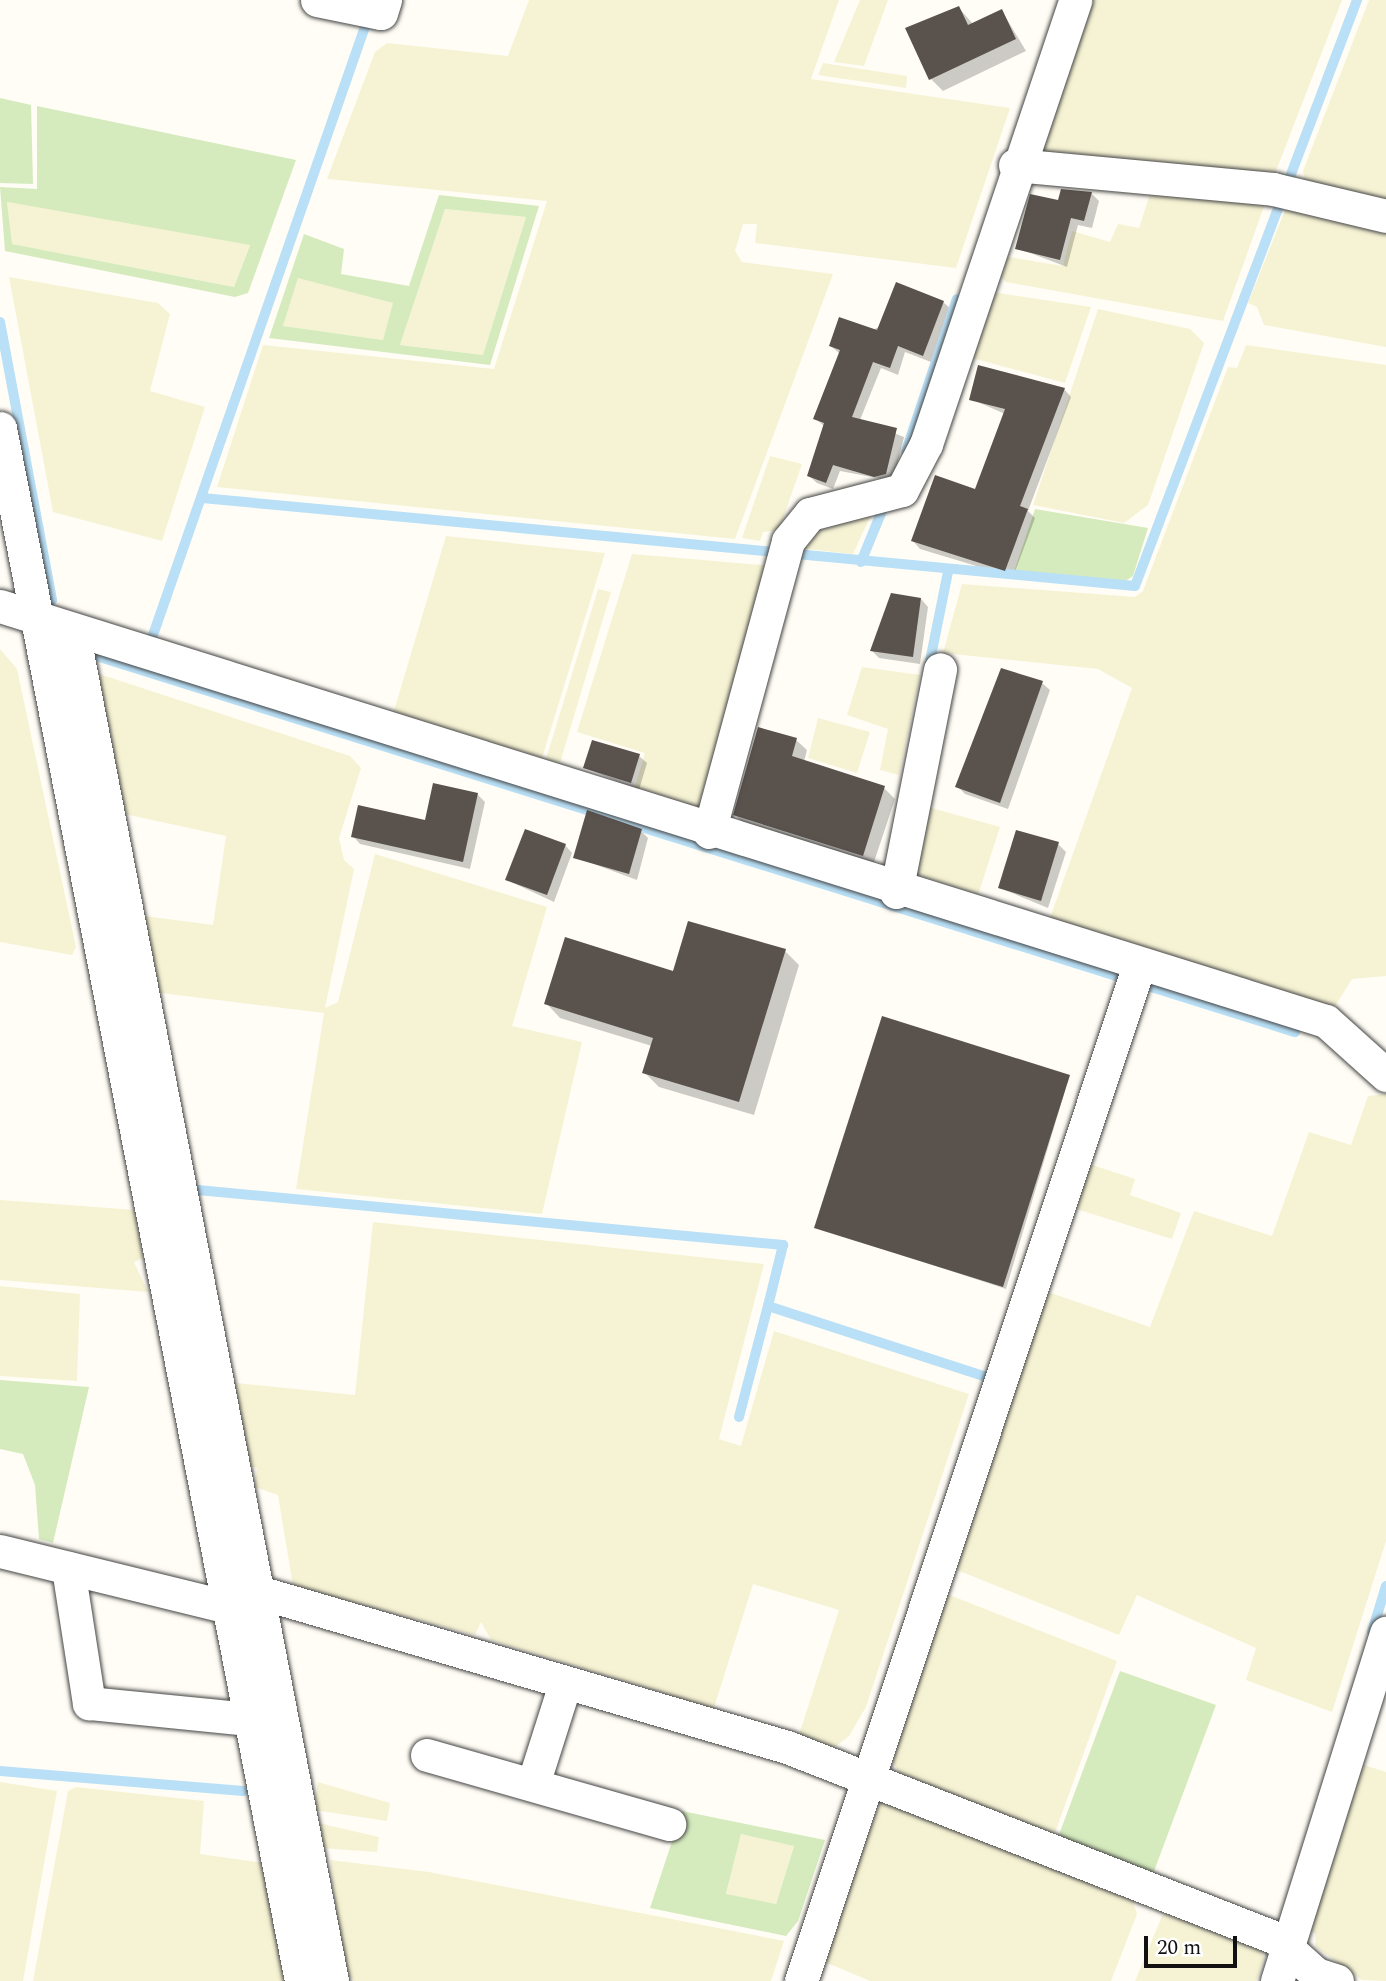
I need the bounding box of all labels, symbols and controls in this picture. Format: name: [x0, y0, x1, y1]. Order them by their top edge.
scale bar: [1148, 1922, 1241, 1966]
text: 20 m: [1157, 1932, 1201, 1964]

